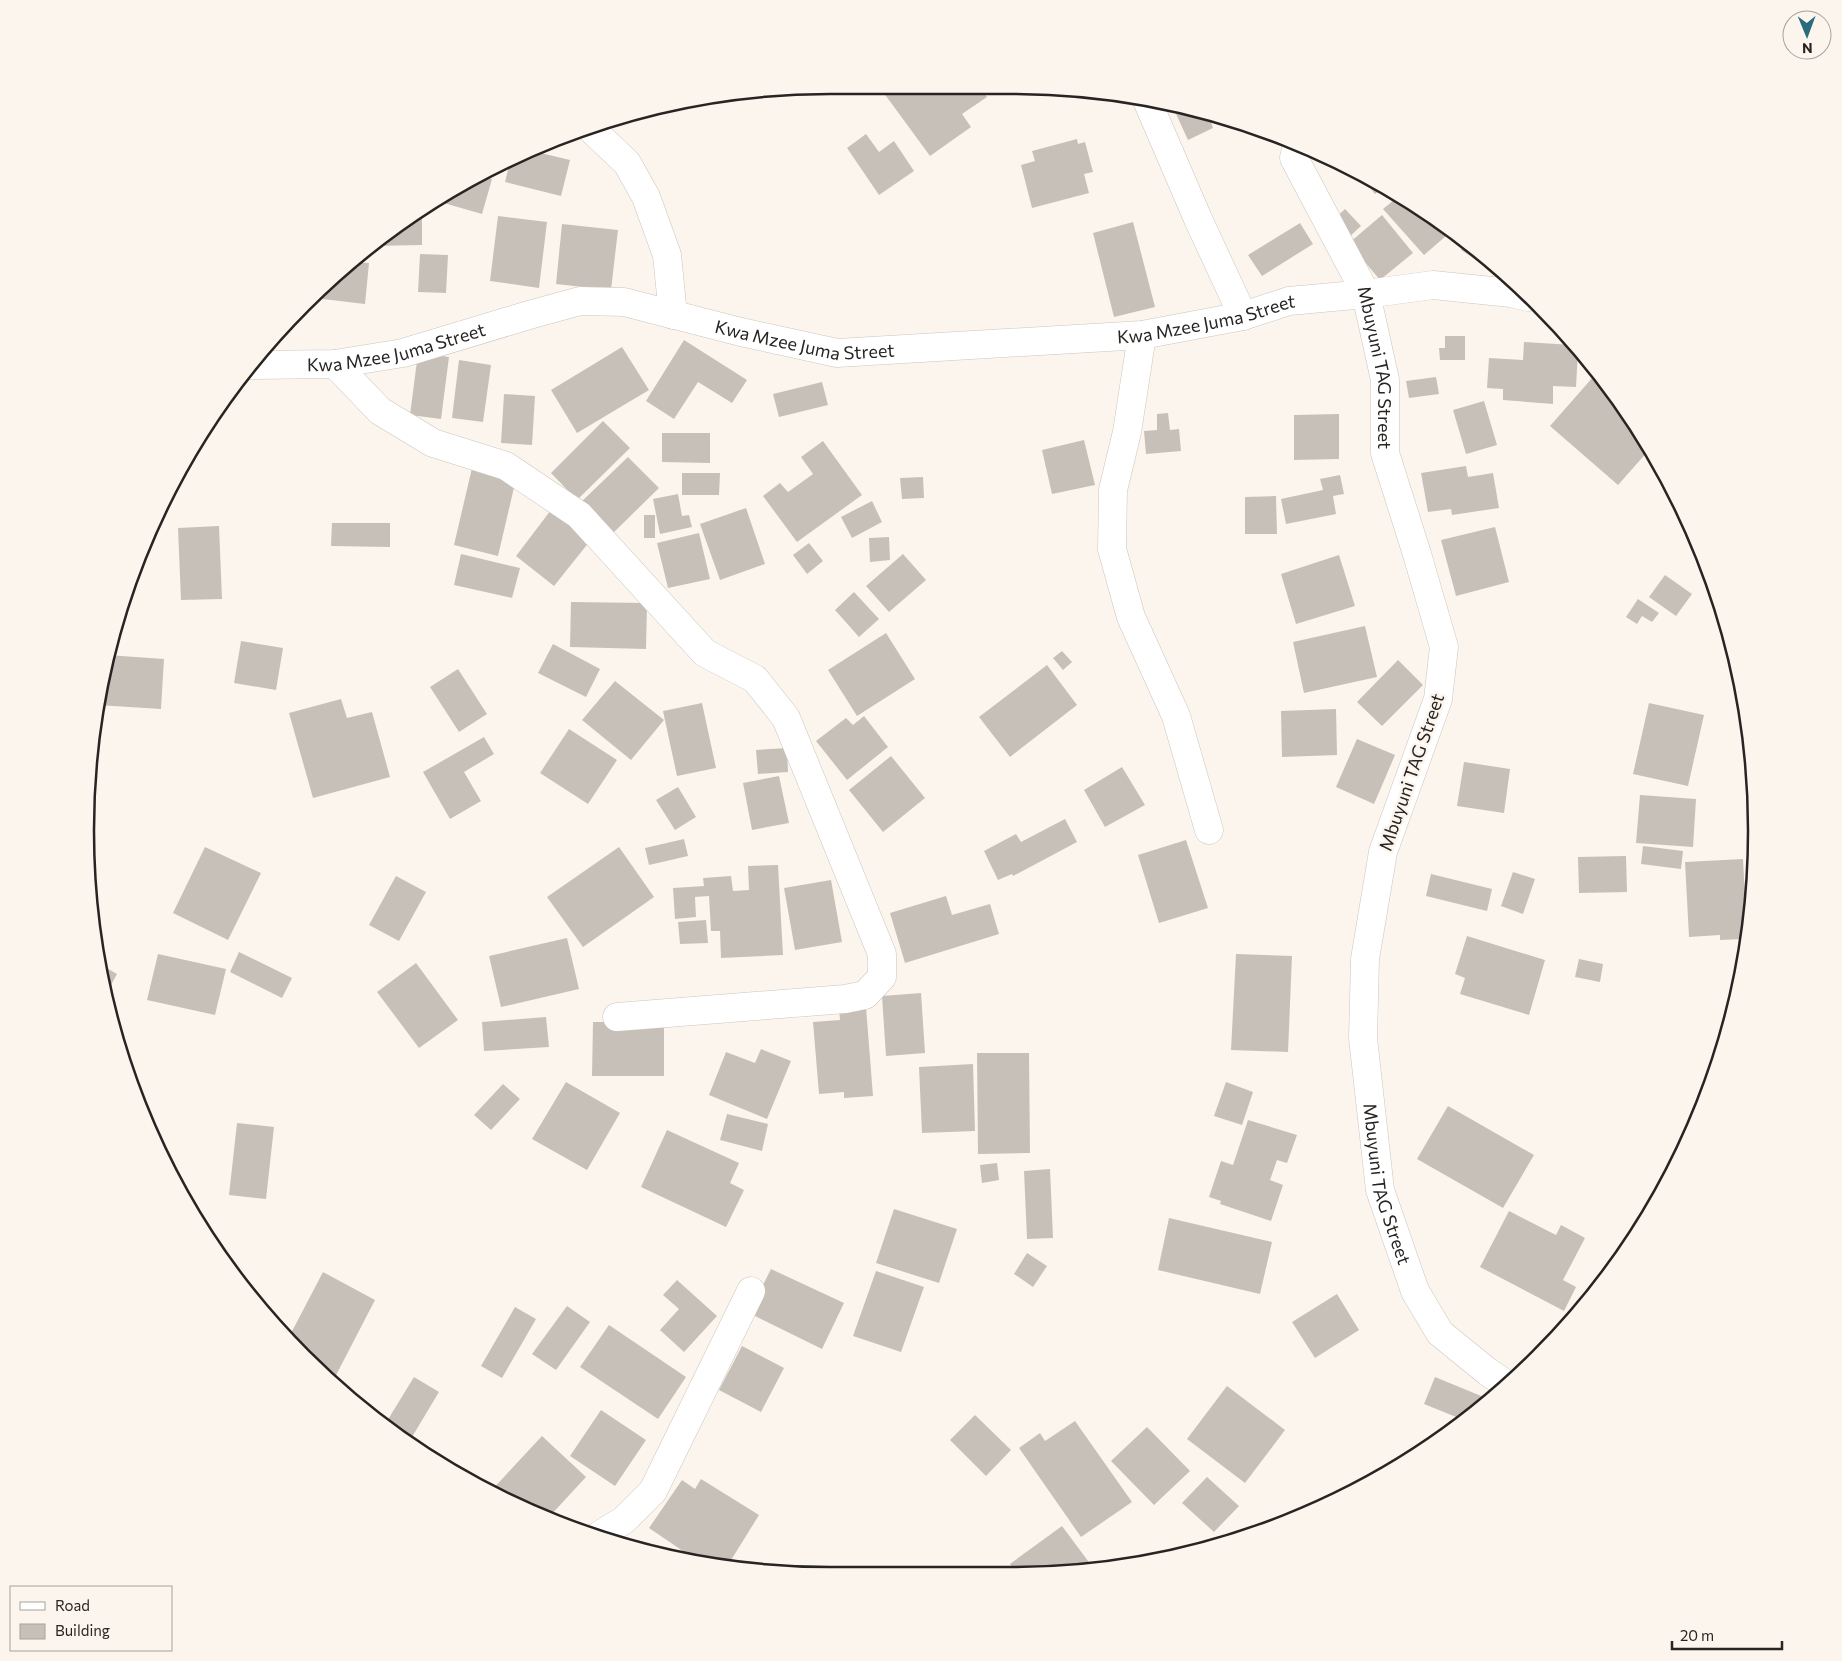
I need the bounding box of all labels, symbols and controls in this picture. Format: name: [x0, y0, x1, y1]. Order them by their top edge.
north arrow: [1782, 10, 1832, 60]
text: N: [1802, 40, 1813, 57]
street label: Mbuyuni TAG Street: [1354, 284, 1396, 449]
street label: Kwa Mzee Juma Street: [1116, 290, 1296, 347]
street label: Kwa Mzee Juma Street: [713, 315, 895, 364]
street label: Kwa Mzee Juma Street: [307, 318, 488, 375]
street label: Mbuyuni TAG Street: [1374, 690, 1448, 854]
street label: Mbuyuni TAG Street: [1359, 1102, 1416, 1267]
legend: [10, 1586, 172, 1651]
text: Road: [55, 1596, 90, 1614]
scale bar: [1672, 1618, 1782, 1650]
text: Building: [55, 1621, 110, 1639]
text: 20 m: [1680, 1626, 1714, 1644]

